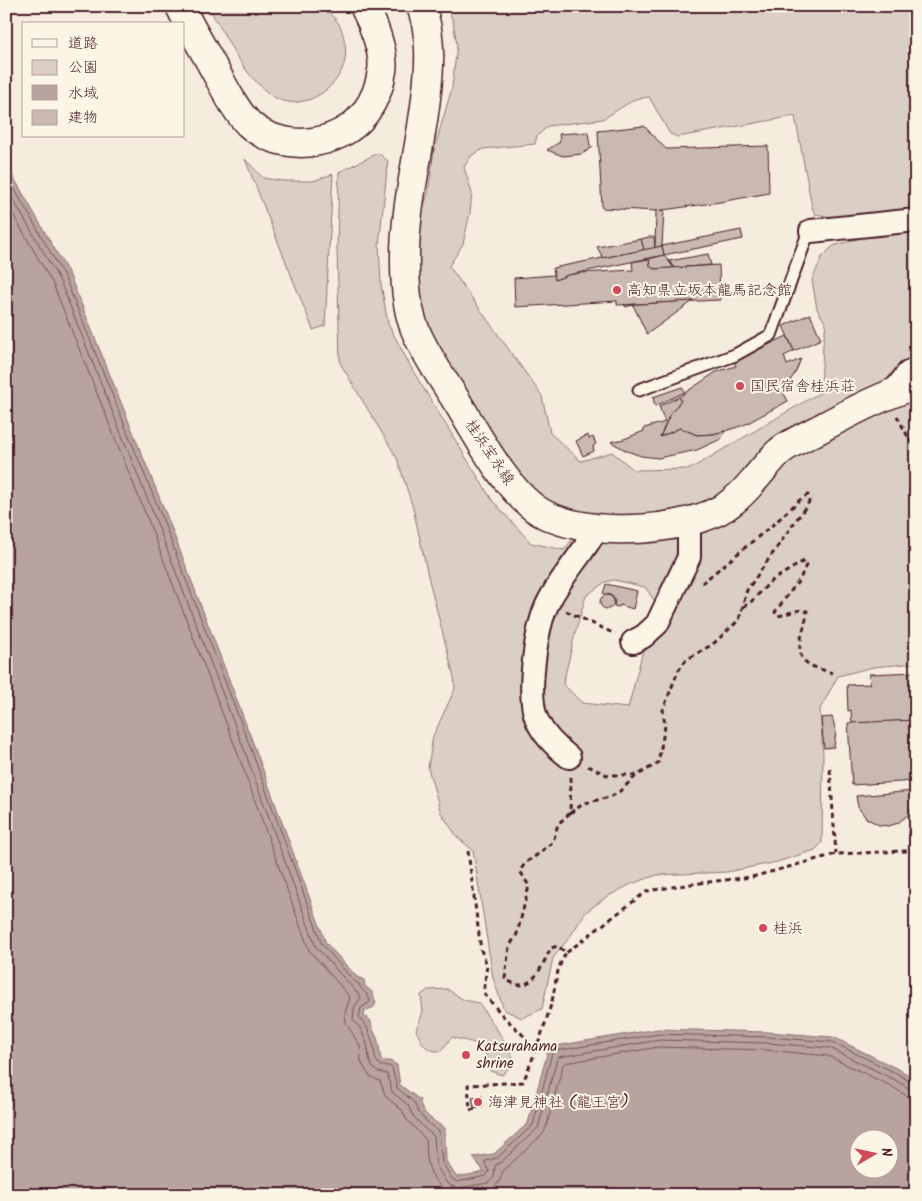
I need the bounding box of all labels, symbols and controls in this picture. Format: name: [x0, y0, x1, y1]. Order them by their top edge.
legend: [22, 22, 185, 138]
text: 道路: [68, 32, 98, 56]
text: 公園: [68, 56, 98, 80]
text: 水域: [68, 82, 98, 106]
text: 建物: [68, 106, 98, 130]
place label: 高知県立坂本龍馬記念館: [627, 279, 792, 303]
marker: 高知県立坂本龍馬記念館: [611, 284, 623, 296]
place label: 国民宿舎桂浜荘: [750, 375, 855, 399]
marker: 国民宿舎桂浜荘: [734, 380, 746, 392]
street label: 桂浜宝永線: [458, 415, 520, 490]
place label: 桂浜: [773, 917, 803, 941]
marker: 桂浜: [757, 922, 769, 934]
place label: Katsurahama shrine: [476, 1035, 557, 1076]
marker: Katsurahama shrine: [460, 1049, 472, 1061]
place label: 海津見神社 (龍王宮): [488, 1091, 629, 1115]
marker: 海津見神社 (龍王宮): [472, 1096, 484, 1108]
north arrow: [850, 1128, 900, 1178]
text: N: [874, 1146, 897, 1158]

